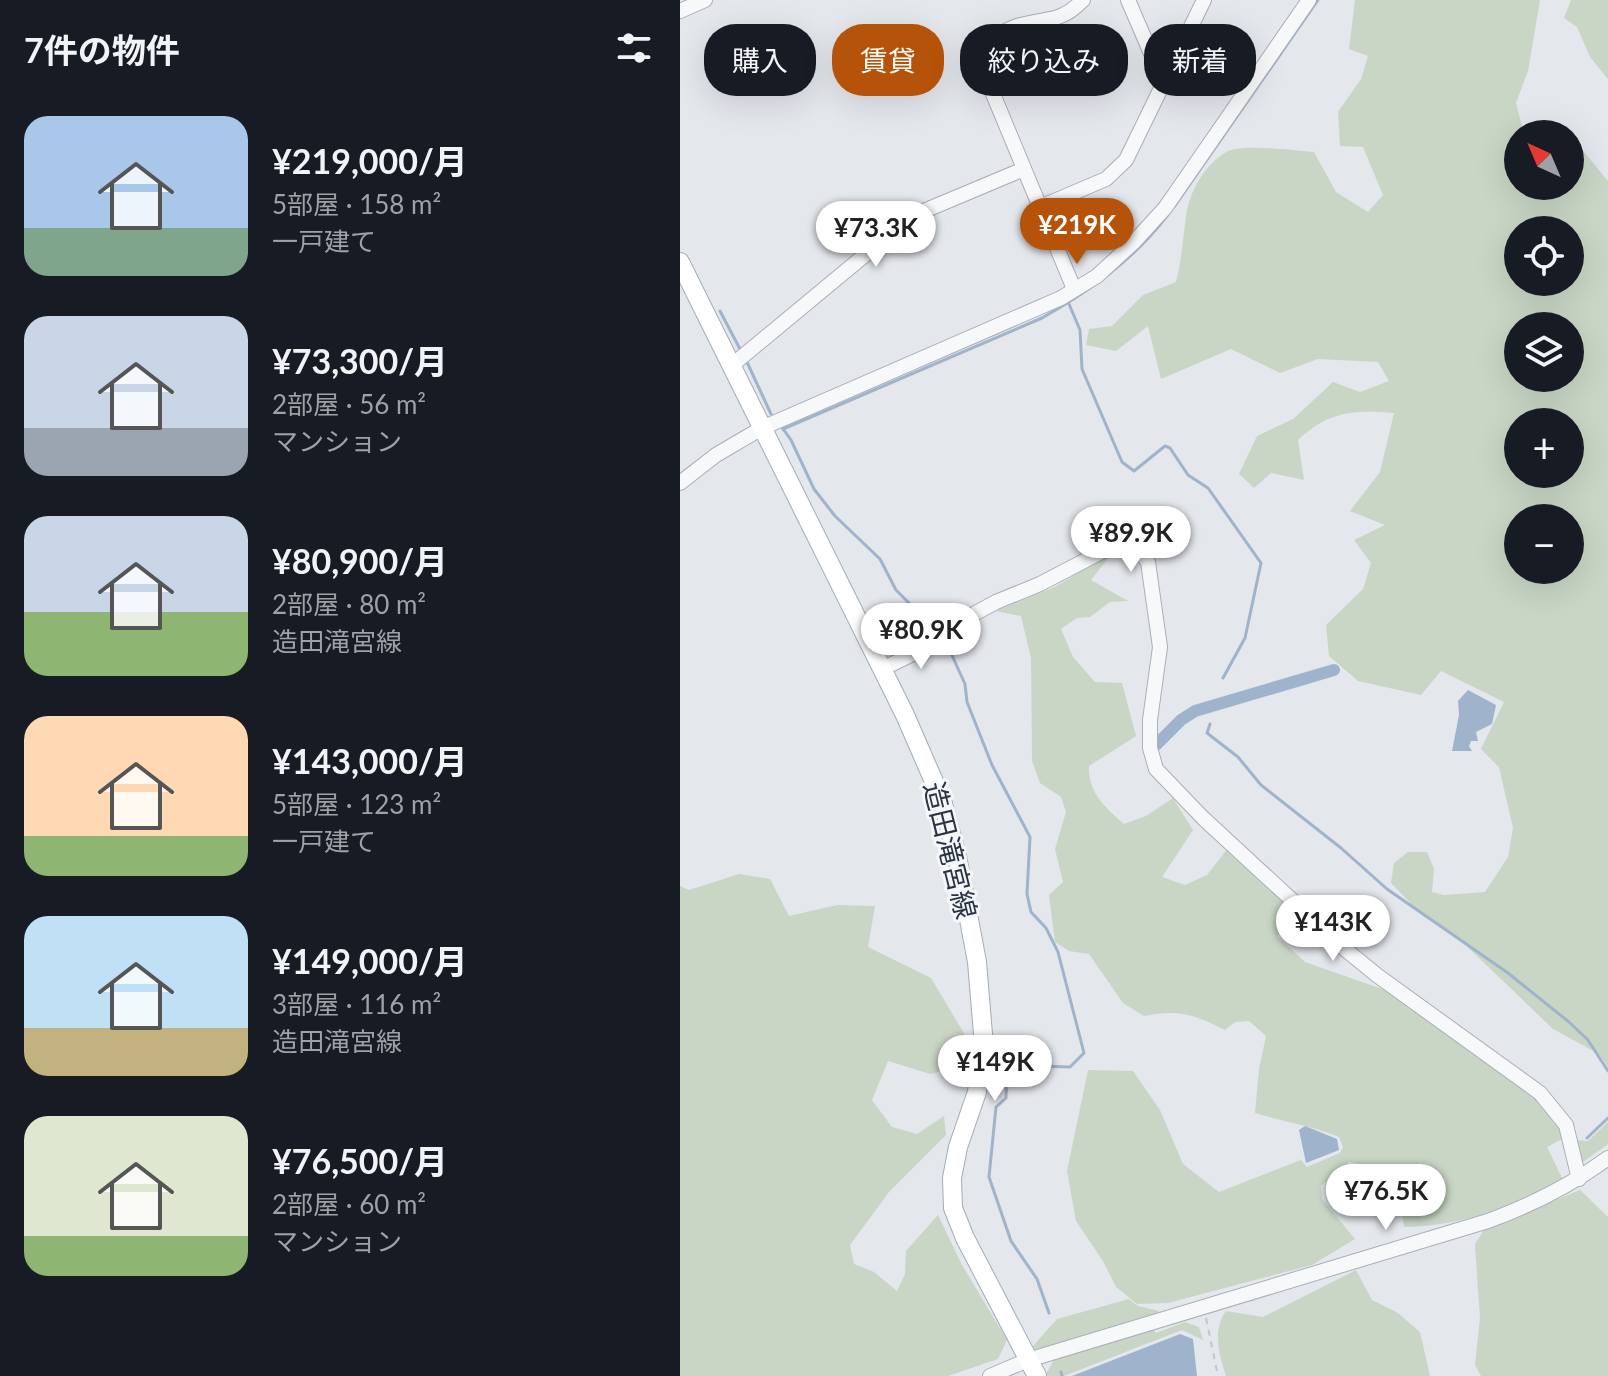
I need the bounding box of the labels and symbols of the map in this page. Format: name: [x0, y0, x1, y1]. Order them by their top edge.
north arrow: [1504, 120, 1584, 200]
pin: ¥219K: [1021, 198, 1133, 266]
pin: ¥73.3K: [811, 201, 941, 269]
pin: ¥89.9K: [1066, 506, 1196, 574]
pin: ¥80.9K: [856, 603, 986, 671]
street label: 造田滝宮線: [918, 778, 984, 922]
pin: ¥143K: [1277, 895, 1389, 963]
pin: ¥149K: [939, 1035, 1051, 1103]
pin: ¥76.5K: [1321, 1164, 1451, 1232]

